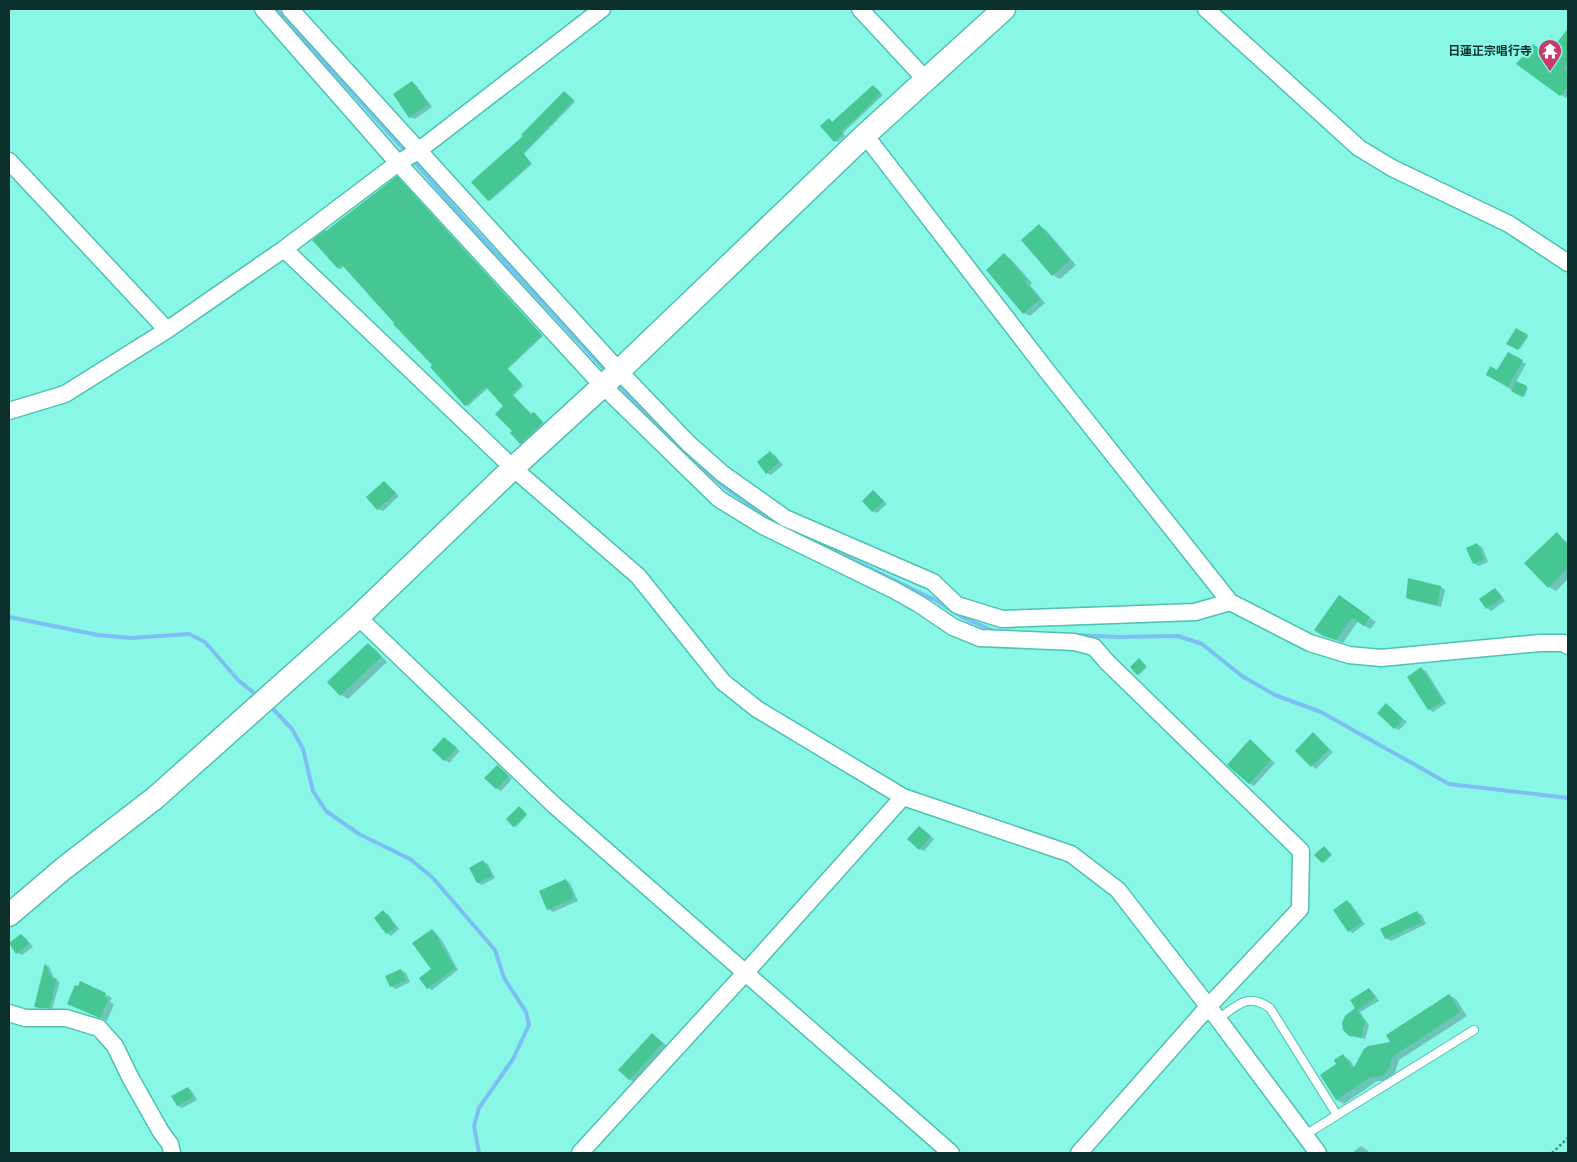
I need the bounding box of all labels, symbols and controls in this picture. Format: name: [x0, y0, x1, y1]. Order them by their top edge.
temple icon: 日蓮正宗唱行寺: [1537, 38, 1563, 72]
place label: 日蓮正宗唱行寺: [1448, 44, 1532, 58]

